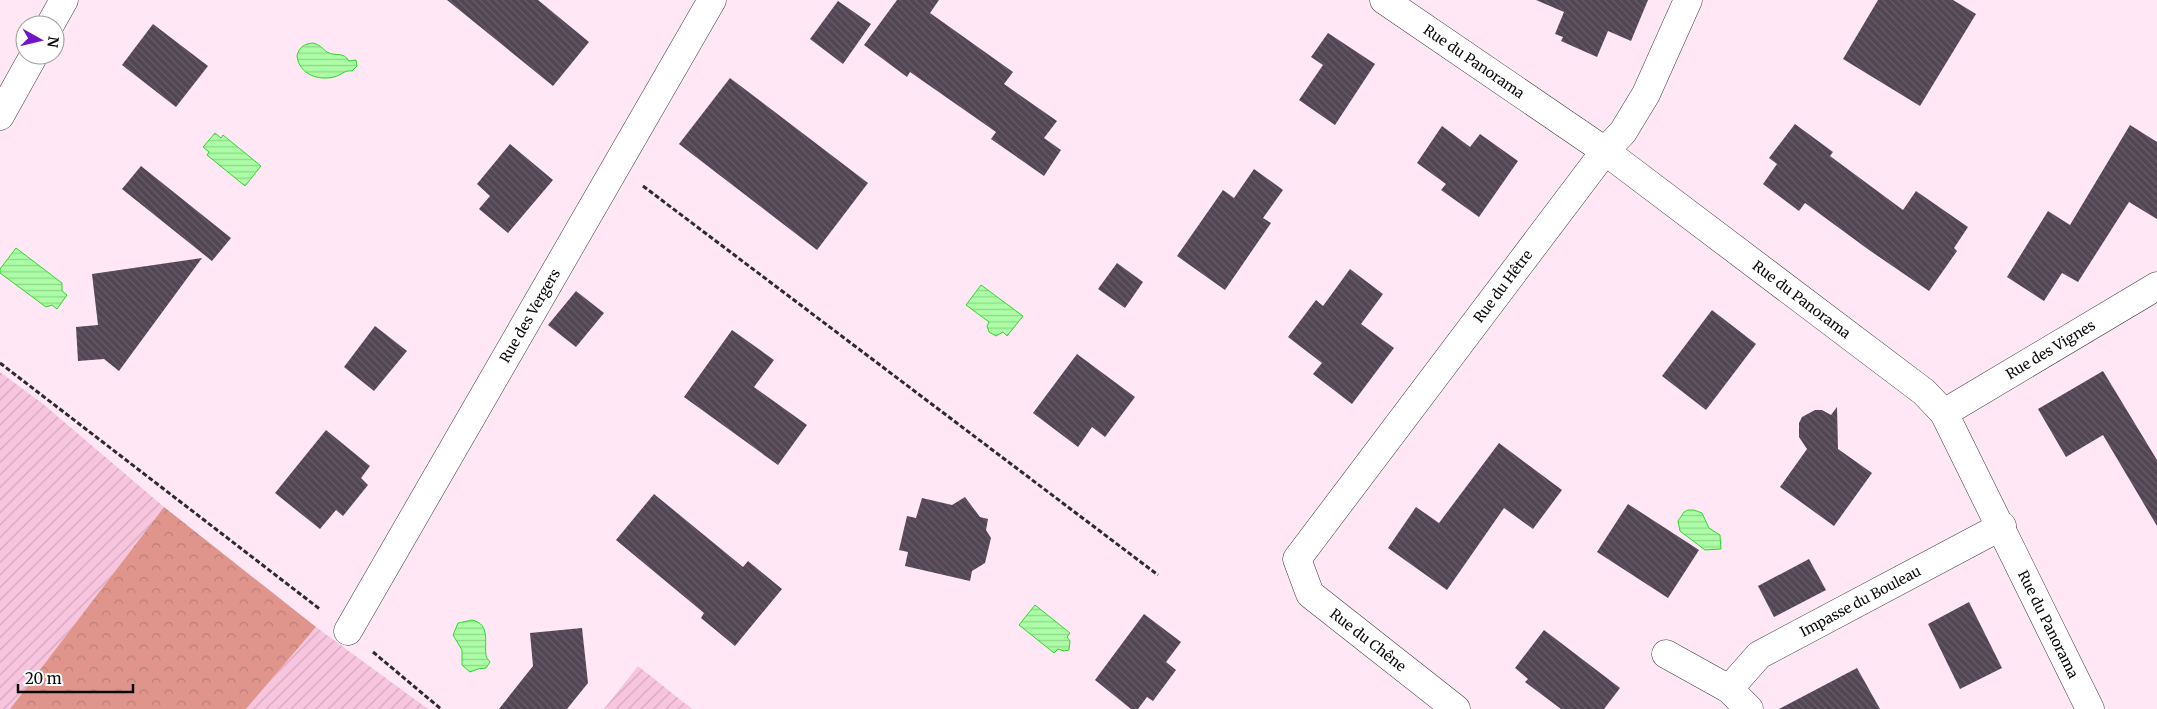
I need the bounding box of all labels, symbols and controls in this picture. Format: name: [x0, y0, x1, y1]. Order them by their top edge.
north arrow: [15, 15, 65, 65]
street label: Rue du Panorama: [1420, 21, 1528, 103]
text: N: [43, 35, 63, 49]
street label: Rue du Hêtre: [1470, 246, 1536, 326]
street label: Rue du Panorama: [1749, 257, 1855, 343]
street label: Rue des Vergers: [496, 265, 564, 366]
street label: Rue des Vignes: [2002, 316, 2099, 383]
street label: Impasse du Bouleau: [1797, 562, 1924, 641]
street label: Rue du Panorama: [2014, 567, 2083, 682]
street label: Rue du Chêne: [1326, 605, 1410, 675]
scale bar: [18, 662, 132, 694]
text: 20 m: [25, 669, 62, 688]

